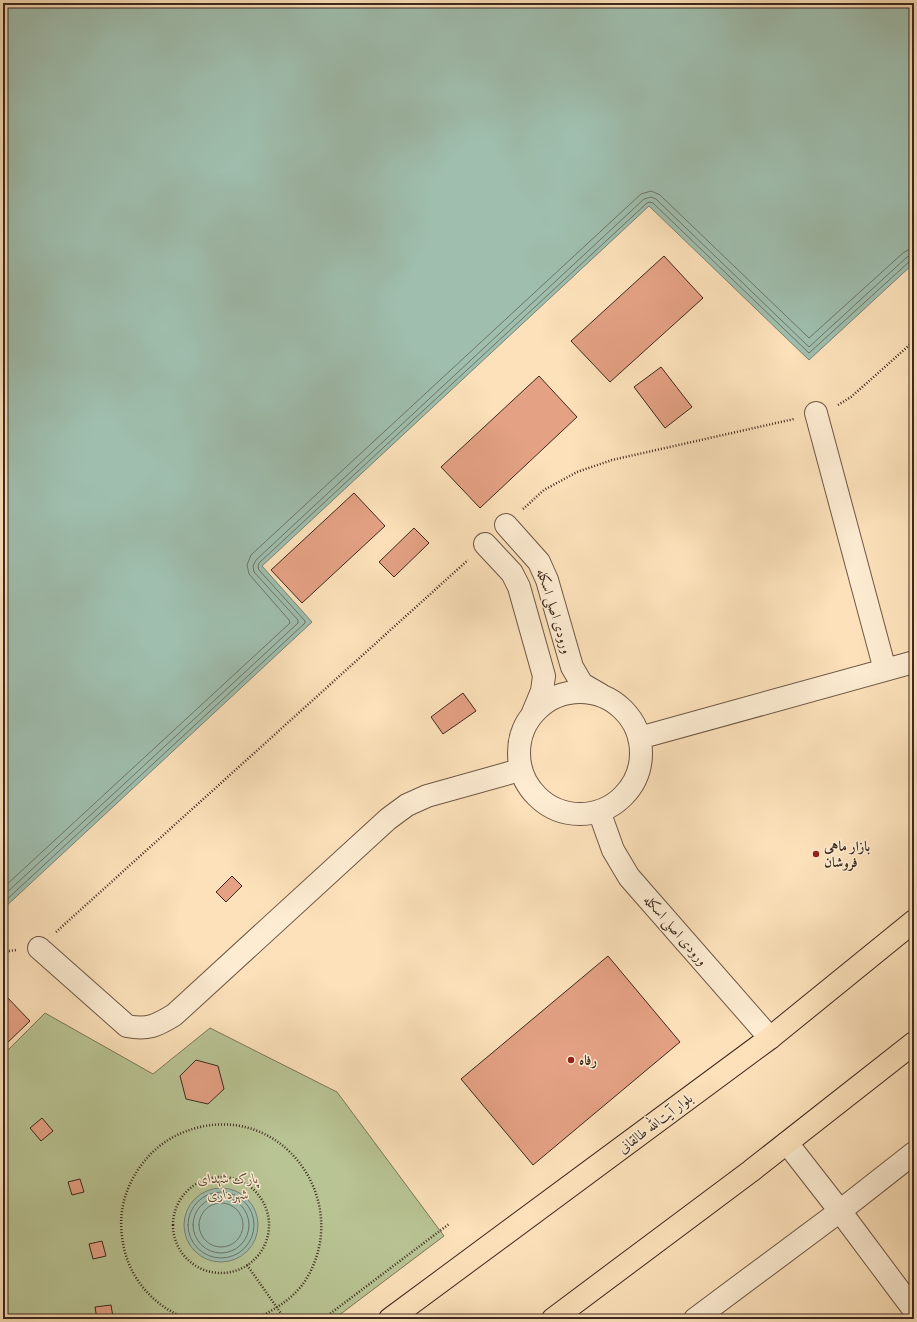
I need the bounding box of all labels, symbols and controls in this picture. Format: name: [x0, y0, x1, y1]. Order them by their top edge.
street label: ورودی اصلی اسکله: [533, 567, 576, 656]
place label: بازار ماهی فروشان: [823, 838, 870, 872]
marker: بازار ماهی فروشان: [811, 849, 821, 859]
street label: ورودی اصلی اسکله: [640, 892, 711, 970]
place label: رفاه: [579, 1052, 598, 1069]
marker: رفاه: [566, 1055, 576, 1065]
street label: بلوار آیت‌الله طالقانی: [613, 1087, 696, 1157]
park label: پارک شهدای شهرداری: [198, 1170, 260, 1204]

